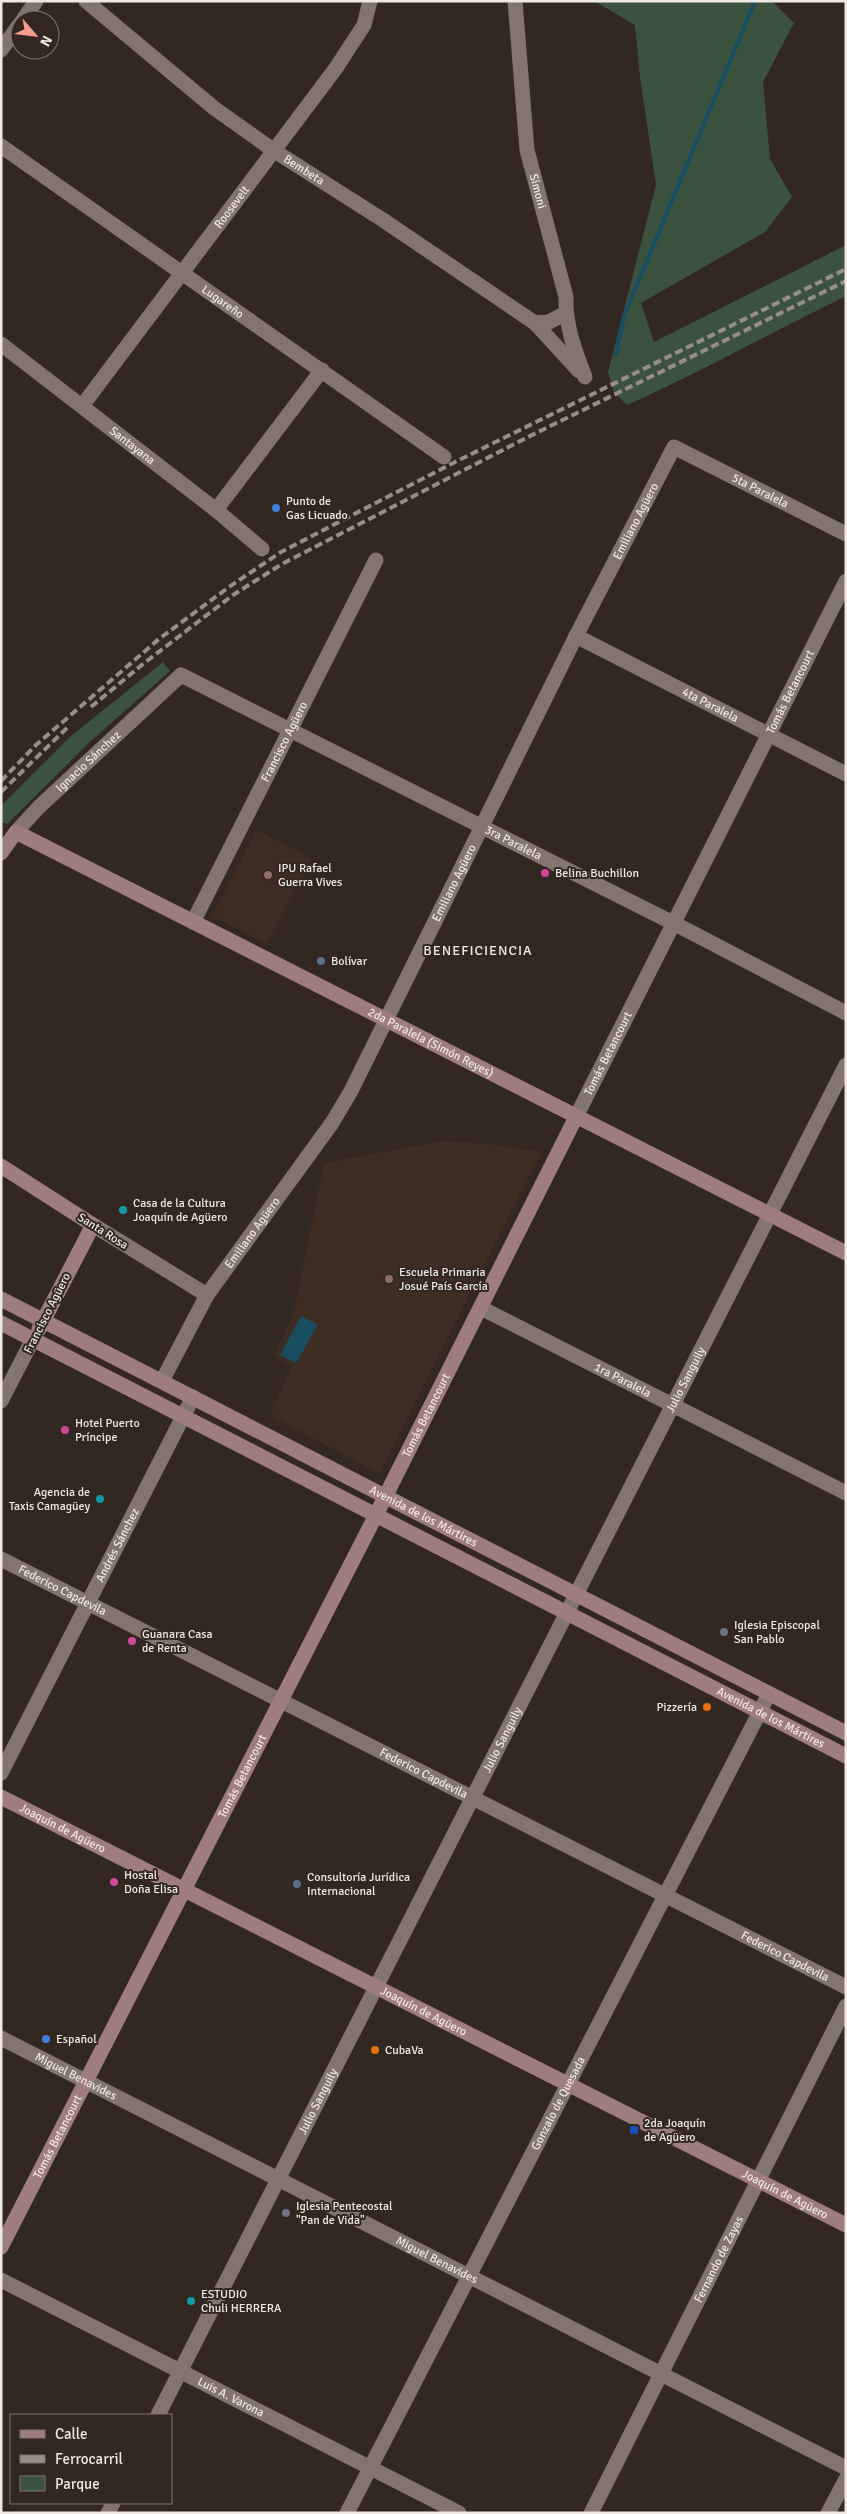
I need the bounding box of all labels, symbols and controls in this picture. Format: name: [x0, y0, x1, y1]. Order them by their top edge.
north arrow: [10, 10, 60, 60]
text: N: [36, 33, 56, 49]
street label: Bembeta: [281, 152, 327, 189]
street label: Simoni: [526, 172, 549, 210]
street label: Roosevelt: [211, 183, 253, 232]
street label: Lugareño: [199, 282, 246, 322]
street label: Santayana: [106, 424, 158, 468]
street label: 5ta Paralela: [729, 470, 791, 512]
street label: Emiliano Agüero: [610, 480, 662, 562]
place label: Punto de Gas Licuado: [286, 494, 348, 523]
marker: Punto de Gas Licuado: [270, 502, 282, 514]
street label: Tomás Betancourt: [763, 648, 818, 737]
street label: 4ta Paralela: [679, 684, 741, 726]
street label: Francisco Agüero: [258, 699, 311, 785]
street label: Ignacio Sánchez: [53, 728, 124, 796]
street label: 3ra Paralela: [482, 822, 544, 864]
street label: Emiliano Agüero: [429, 842, 480, 924]
place label: IPU Rafael Guerra Vives: [278, 861, 342, 890]
place label: Belina Buchillon: [555, 866, 639, 881]
marker: Belina Buchillon: [539, 867, 551, 879]
marker: IPU Rafael Guerra Vives: [262, 869, 274, 881]
district label: BENEFICIENCIA: [423, 942, 533, 959]
place label: Bolívar: [331, 954, 368, 969]
marker: Bolívar: [315, 955, 327, 967]
street label: 2da Paralela (Simón Reyes): [365, 1005, 496, 1081]
street label: Tomás Betancourt: [581, 1009, 636, 1098]
street label: Emiliano Agüero: [222, 1194, 284, 1272]
place label: Casa de la Cultura Joaquín de Agüero: [133, 1196, 228, 1225]
marker: Casa de la Cultura Joaquín de Agüero: [117, 1204, 129, 1216]
street label: Santa Rosa: [75, 1210, 131, 1253]
place label: Escuela Primaria Josué País García: [399, 1265, 488, 1294]
street label: Francisco Agüero: [21, 1270, 74, 1356]
marker: Escuela Primaria Josué País García: [383, 1273, 395, 1285]
street label: Julio Sanguily: [663, 1344, 709, 1415]
street label: 1ra Paralela: [592, 1360, 654, 1401]
street label: Tomás Betancourt: [399, 1371, 454, 1460]
place label: Hotel Puerto Príncipe: [75, 1416, 140, 1445]
marker: Hotel Puerto Príncipe: [59, 1424, 71, 1436]
street label: Avenida de los Mártires: [367, 1482, 480, 1550]
place label: Agencia de Taxis Camagüey: [9, 1485, 90, 1514]
marker: Agencia de Taxis Camagüey: [94, 1493, 106, 1505]
street label: Andrés Sánchez: [93, 1506, 143, 1585]
street label: Federico Capdevila: [16, 1562, 109, 1619]
place label: Iglesia Episcopal San Pablo: [734, 1618, 820, 1647]
marker: Iglesia Episcopal San Pablo: [718, 1626, 730, 1638]
place label: Guanara Casa de Renta: [142, 1627, 213, 1656]
marker: Guanara Casa de Renta: [126, 1635, 138, 1647]
street label: Avenida de los Mártires: [714, 1684, 827, 1752]
place label: Pizzería: [656, 1700, 697, 1715]
marker: Pizzería: [701, 1701, 713, 1713]
street label: Julio Sanguily: [480, 1704, 526, 1775]
street label: Tomás Betancourt: [215, 1732, 270, 1821]
street label: Federico Capdevila: [377, 1745, 470, 1802]
street label: Joaquín de Agüero: [17, 1801, 108, 1857]
place label: Hostal Doña Elisa: [124, 1868, 178, 1897]
place label: Consultoría Jurídica Internacional: [307, 1870, 410, 1899]
marker: Hostal Doña Elisa: [108, 1876, 120, 1888]
marker: Consultoría Jurídica Internacional: [291, 1878, 303, 1890]
street label: Federico Capdevila: [738, 1928, 831, 1985]
street label: Joaquín de Agüero: [378, 1984, 469, 2040]
place label: Español: [56, 2032, 97, 2047]
marker: Español: [40, 2033, 52, 2045]
place label: CubaVa: [385, 2043, 424, 2058]
marker: CubaVa: [369, 2044, 381, 2056]
street label: Miguel Benavides: [32, 2049, 119, 2104]
street label: Gonzalo de Quesada: [528, 2054, 589, 2153]
street label: Julio Sanguily: [295, 2066, 341, 2137]
street label: Tomás Betancourt: [30, 2092, 86, 2181]
place label: 2da Joaquín de Agüero: [644, 2116, 706, 2145]
marker: 2da Joaquín de Agüero: [628, 2124, 640, 2136]
street label: Joaquín de Agüero: [739, 2167, 831, 2223]
place label: Iglesia Pentecostal "Pan de Vida": [296, 2199, 393, 2228]
marker: Iglesia Pentecostal "Pan de Vida": [280, 2207, 292, 2219]
street label: Fernando de Zayas: [691, 2214, 747, 2305]
street label: Miguel Benavides: [393, 2233, 480, 2287]
place label: ESTUDIO Chuli HERRERA: [201, 2287, 282, 2316]
marker: ESTUDIO Chuli HERRERA: [185, 2295, 197, 2307]
street label: Luis A. Varona: [195, 2374, 267, 2421]
legend: [10, 2414, 172, 2504]
text: Calle: [55, 2425, 88, 2443]
text: Ferrocarril: [55, 2450, 123, 2468]
text: Parque: [55, 2475, 100, 2493]

